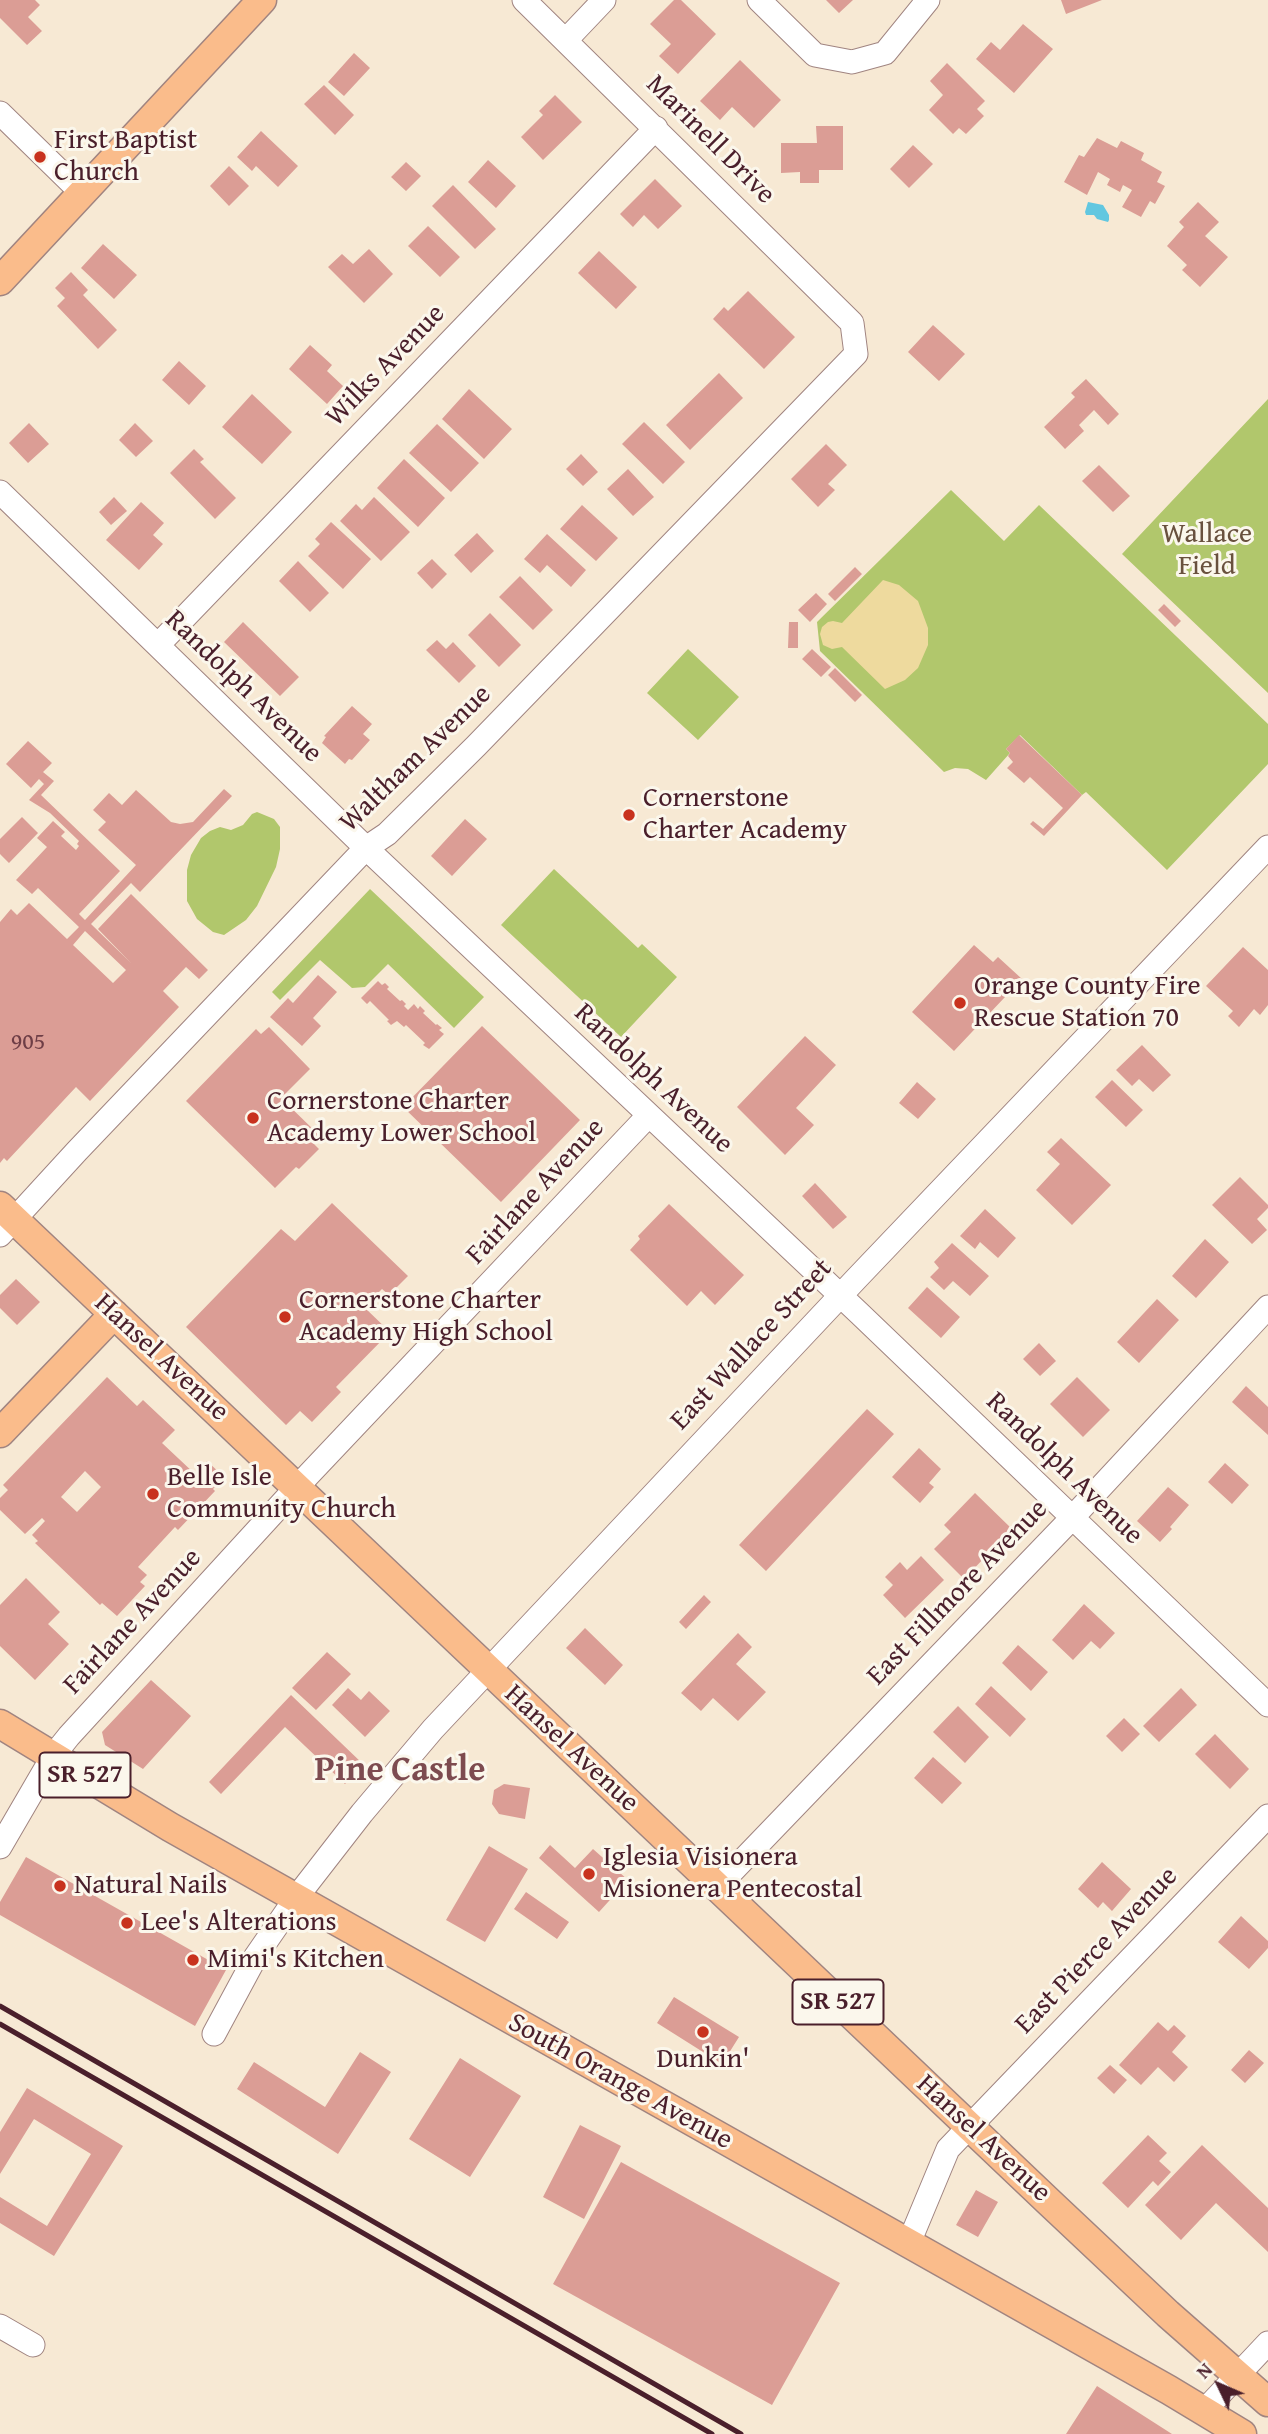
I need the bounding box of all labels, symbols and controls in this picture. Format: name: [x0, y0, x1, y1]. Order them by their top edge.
street label: Marinell Drive: [638, 68, 782, 212]
place label: First Baptist Church: [54, 124, 197, 190]
marker: First Baptist Church: [32, 149, 48, 165]
street label: Wilks Avenue: [319, 298, 453, 434]
park label: Wallace Field: [1162, 518, 1252, 584]
street label: Randolph Avenue: [158, 604, 328, 770]
street label: Waltham Avenue: [333, 678, 499, 840]
place label: Cornerstone Charter Academy: [643, 782, 847, 848]
marker: Cornerstone Charter Academy: [621, 807, 637, 823]
place label: Orange County Fire Rescue Station 70: [974, 970, 1201, 1036]
marker: Orange County Fire Rescue Station 70: [952, 995, 968, 1011]
street label: Randolph Avenue: [567, 997, 739, 1161]
house number: 905: [11, 1029, 45, 1057]
place label: Cornerstone Charter Academy Lower School: [267, 1085, 536, 1151]
marker: Cornerstone Charter Academy Lower School: [245, 1110, 261, 1126]
street label: Fairlane Avenue: [460, 1112, 612, 1272]
street label: East Wallace Street: [664, 1252, 840, 1438]
place label: Cornerstone Charter Academy High School: [299, 1284, 553, 1350]
street label: Hansel Avenue: [87, 1287, 235, 1429]
marker: Cornerstone Charter Academy High School: [277, 1309, 293, 1325]
street label: Randolph Avenue: [979, 1386, 1149, 1552]
place label: Belle Isle Community Church: [167, 1461, 396, 1527]
marker: Belle Isle Community Church: [145, 1486, 161, 1502]
street label: East Fillmore Avenue: [861, 1493, 1055, 1693]
street label: Fairlane Avenue: [57, 1542, 209, 1702]
street label: Hansel Avenue: [497, 1678, 645, 1820]
district label: Pine Castle: [315, 1750, 485, 1792]
road number: SR 527: [40, 1752, 130, 1798]
place label: Iglesia Visionera Misionera Pentecostal: [603, 1841, 862, 1907]
street label: East Pierce Avenue: [1009, 1860, 1185, 2042]
marker: Iglesia Visionera Misionera Pentecostal: [581, 1866, 597, 1882]
place label: Natural Nails: [74, 1869, 227, 1903]
marker: Natural Nails: [52, 1878, 68, 1894]
place label: Lee's Alterations: [141, 1906, 337, 1940]
marker: Lee's Alterations: [119, 1915, 135, 1931]
place label: Mimi's Kitchen: [207, 1943, 384, 1977]
marker: Mimi's Kitchen: [185, 1952, 201, 1968]
road number: SR 527: [792, 1980, 884, 2024]
street label: South Orange Avenue: [502, 2006, 738, 2158]
marker: Dunkin': [695, 2024, 711, 2040]
place label: Dunkin': [657, 2043, 749, 2077]
street label: Hansel Avenue: [909, 2068, 1057, 2210]
north arrow: [1184, 2350, 1254, 2420]
text: N: [1189, 2356, 1218, 2385]

